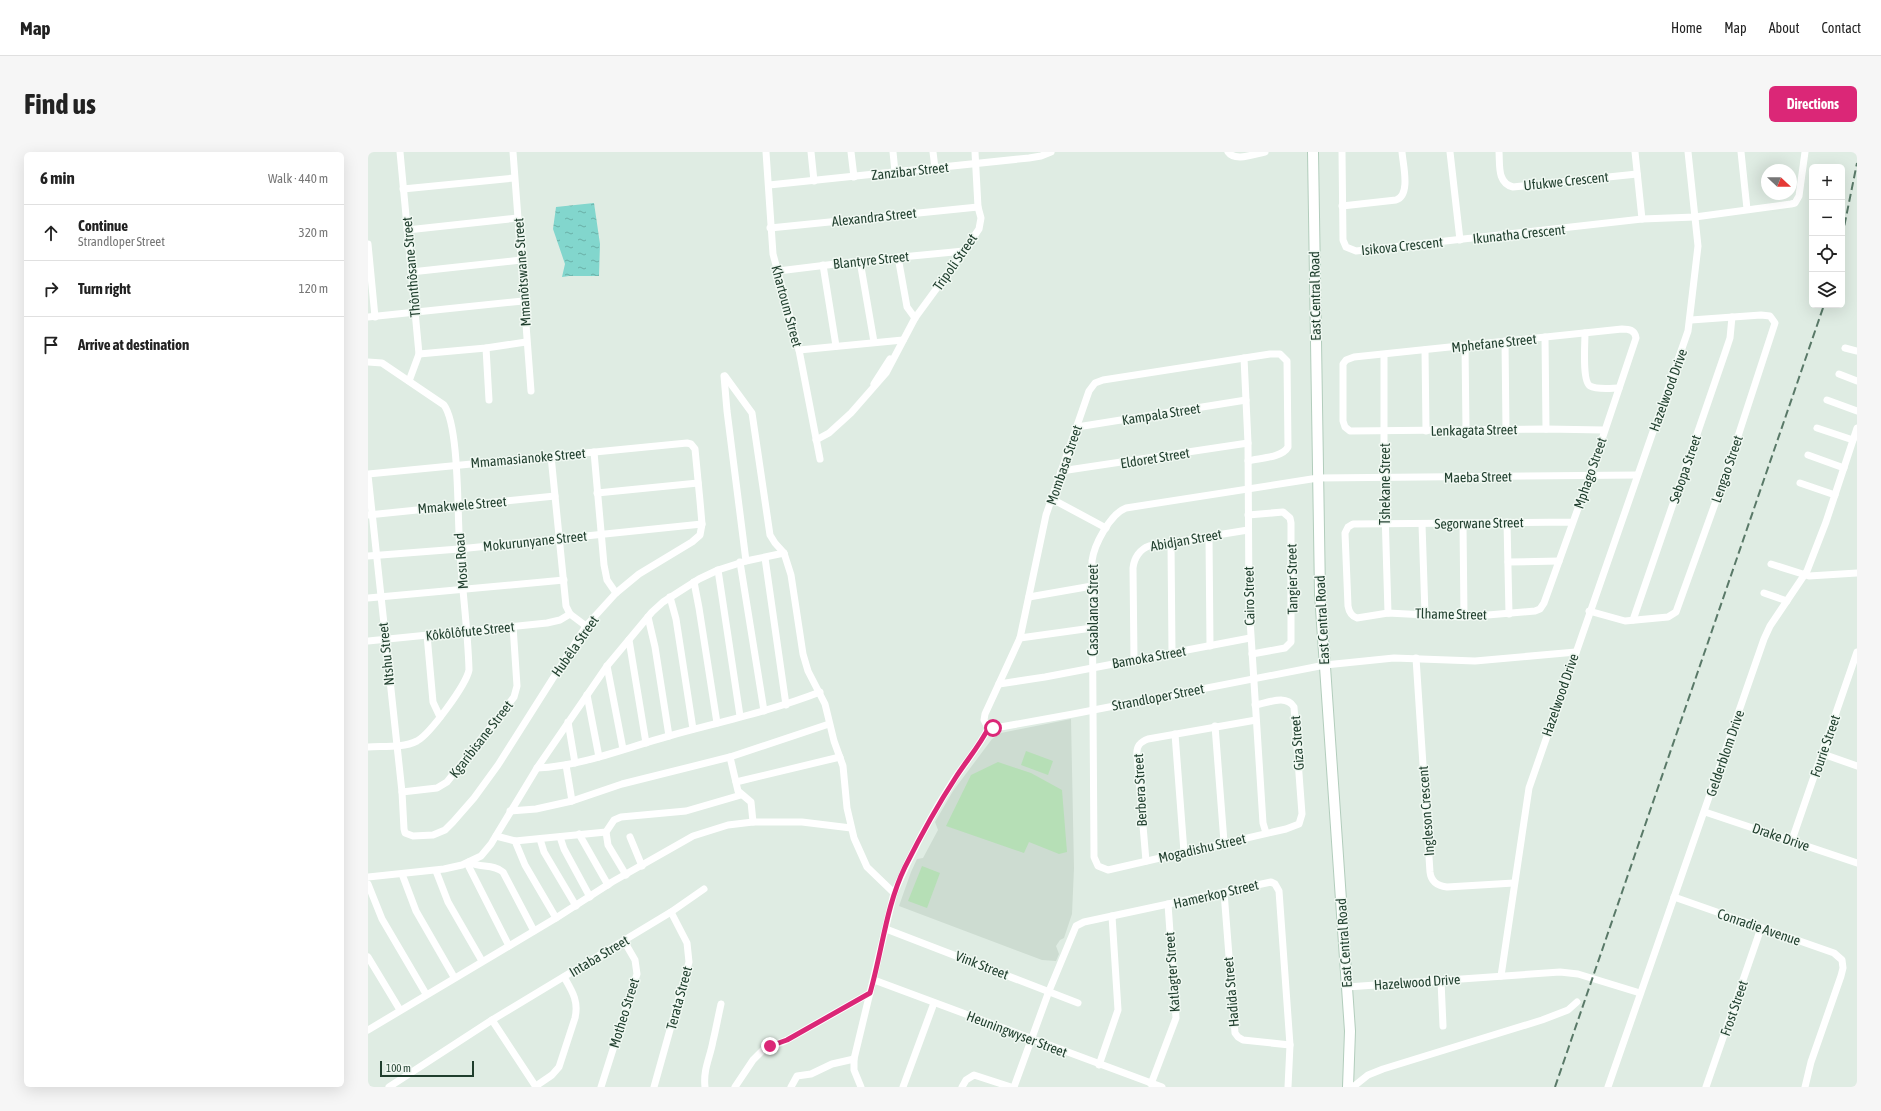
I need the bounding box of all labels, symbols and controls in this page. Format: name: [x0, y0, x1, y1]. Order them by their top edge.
text: Map: [20, 17, 51, 39]
text: Home: [1671, 20, 1702, 36]
text: Map: [1724, 20, 1747, 36]
text: About: [1769, 20, 1800, 36]
text: Contact: [1822, 20, 1861, 36]
button: Directions: [1769, 86, 1857, 122]
text: Find us: [24, 88, 96, 120]
street label: Zanzibar Street: [870, 159, 950, 183]
north arrow: [1761, 164, 1797, 200]
map controls: [1809, 164, 1845, 308]
button: +: [1809, 164, 1845, 200]
text: 6 min: [40, 168, 75, 188]
street label: Ufukwe Crescent: [1523, 169, 1609, 193]
text: Walk · 440 m: [268, 171, 328, 186]
button: −: [1809, 200, 1845, 236]
street label: Alexandra Street: [831, 205, 917, 229]
street label: Thônthôsane Street: [399, 216, 423, 318]
text: Continue: [78, 217, 128, 234]
street label: Mmanôtswane Street: [510, 217, 534, 327]
street label: Ikunatha Crescent: [1472, 221, 1566, 247]
icon: ahead: [40, 222, 62, 244]
text: 320 m: [299, 225, 328, 240]
street label: Tripoli Street: [930, 231, 980, 293]
text: Strandloper Street: [78, 234, 165, 249]
street label: Isikova Crescent: [1360, 234, 1444, 258]
button: locate: [1809, 236, 1845, 272]
street label: Blantyre Street: [832, 248, 910, 272]
street label: East Central Road: [1306, 251, 1324, 341]
street label: Khartoum Street: [768, 263, 806, 349]
button: layers: [1809, 272, 1845, 308]
icon: right: [40, 278, 62, 300]
text: Turn right: [78, 280, 131, 297]
text: 120 m: [299, 281, 328, 296]
street label: Mphefane Street: [1451, 331, 1537, 355]
icon: arrive: [40, 334, 62, 356]
text: Arrive at destination: [78, 336, 189, 353]
street label: Hazelwood Drive: [1646, 347, 1690, 433]
street label: Kampala Street: [1121, 400, 1201, 428]
street label: Lenkagata Street: [1431, 421, 1517, 439]
street label: Mombasa Street: [1043, 423, 1085, 507]
street label: Sebopa Street: [1666, 433, 1704, 505]
street label: Lengao Street: [1708, 433, 1746, 505]
street label: Mphago Street: [1570, 435, 1610, 511]
street label: Tshekane Street: [1377, 443, 1393, 525]
street label: Mmamasianoke Street: [470, 445, 586, 471]
street label: Eldoret Street: [1119, 445, 1191, 471]
street label: Maeba Street: [1444, 468, 1512, 486]
street label: Mmakwele Street: [417, 493, 507, 517]
street label: Segorwane Street: [1434, 514, 1524, 532]
street label: Abidjan Street: [1149, 526, 1223, 554]
street label: Mokurunyane Street: [482, 528, 588, 554]
street label: Mosu Road: [451, 532, 471, 590]
street label: Tangier Street: [1283, 543, 1301, 615]
street label: Casablanca Street: [1085, 564, 1101, 656]
street label: Cairo Street: [1240, 566, 1258, 626]
street label: East Central Road: [1312, 575, 1332, 665]
street label: Tlhame Street: [1415, 605, 1487, 623]
street label: Hubêla Street: [548, 612, 602, 680]
street label: Kôkôlôfute Street: [425, 618, 515, 644]
street label: Ntshu Street: [375, 622, 397, 686]
street label: Bamoka Street: [1111, 643, 1187, 671]
street label: Hazelwood Drive: [1538, 651, 1582, 739]
street label: Strandloper Street: [1111, 680, 1205, 714]
street label: Kgaribisane Street: [446, 697, 516, 781]
street label: Gelderblom Drive: [1703, 708, 1747, 798]
street label: Fourie Street: [1807, 713, 1843, 779]
street label: Giza Street: [1287, 715, 1307, 771]
route start: [984, 719, 1002, 737]
street label: Berbera Street: [1130, 753, 1150, 827]
street label: Ingleson Crescent: [1415, 765, 1437, 857]
street label: Drake Drive: [1750, 820, 1812, 854]
street label: Mogadishu Street: [1157, 830, 1247, 866]
street label: Hamerkop Street: [1172, 876, 1260, 912]
street label: East Central Road: [1333, 898, 1355, 988]
street label: Conradie Avenue: [1715, 905, 1803, 949]
street label: Katlagter Street: [1161, 931, 1183, 1013]
street label: Intaba Street: [566, 932, 632, 980]
street label: Vink Street: [953, 948, 1011, 982]
street label: Hadida Street: [1220, 956, 1242, 1028]
street label: Terata Street: [663, 964, 695, 1032]
street label: Hazelwood Drive: [1373, 971, 1461, 993]
street label: Motheo Street: [606, 976, 642, 1050]
street label: Frost Street: [1717, 978, 1751, 1038]
street label: Heuningwyser Street: [965, 1007, 1069, 1061]
route end: [761, 1037, 779, 1055]
scale bar: [380, 1059, 474, 1078]
text: 100 m: [386, 1062, 411, 1074]

